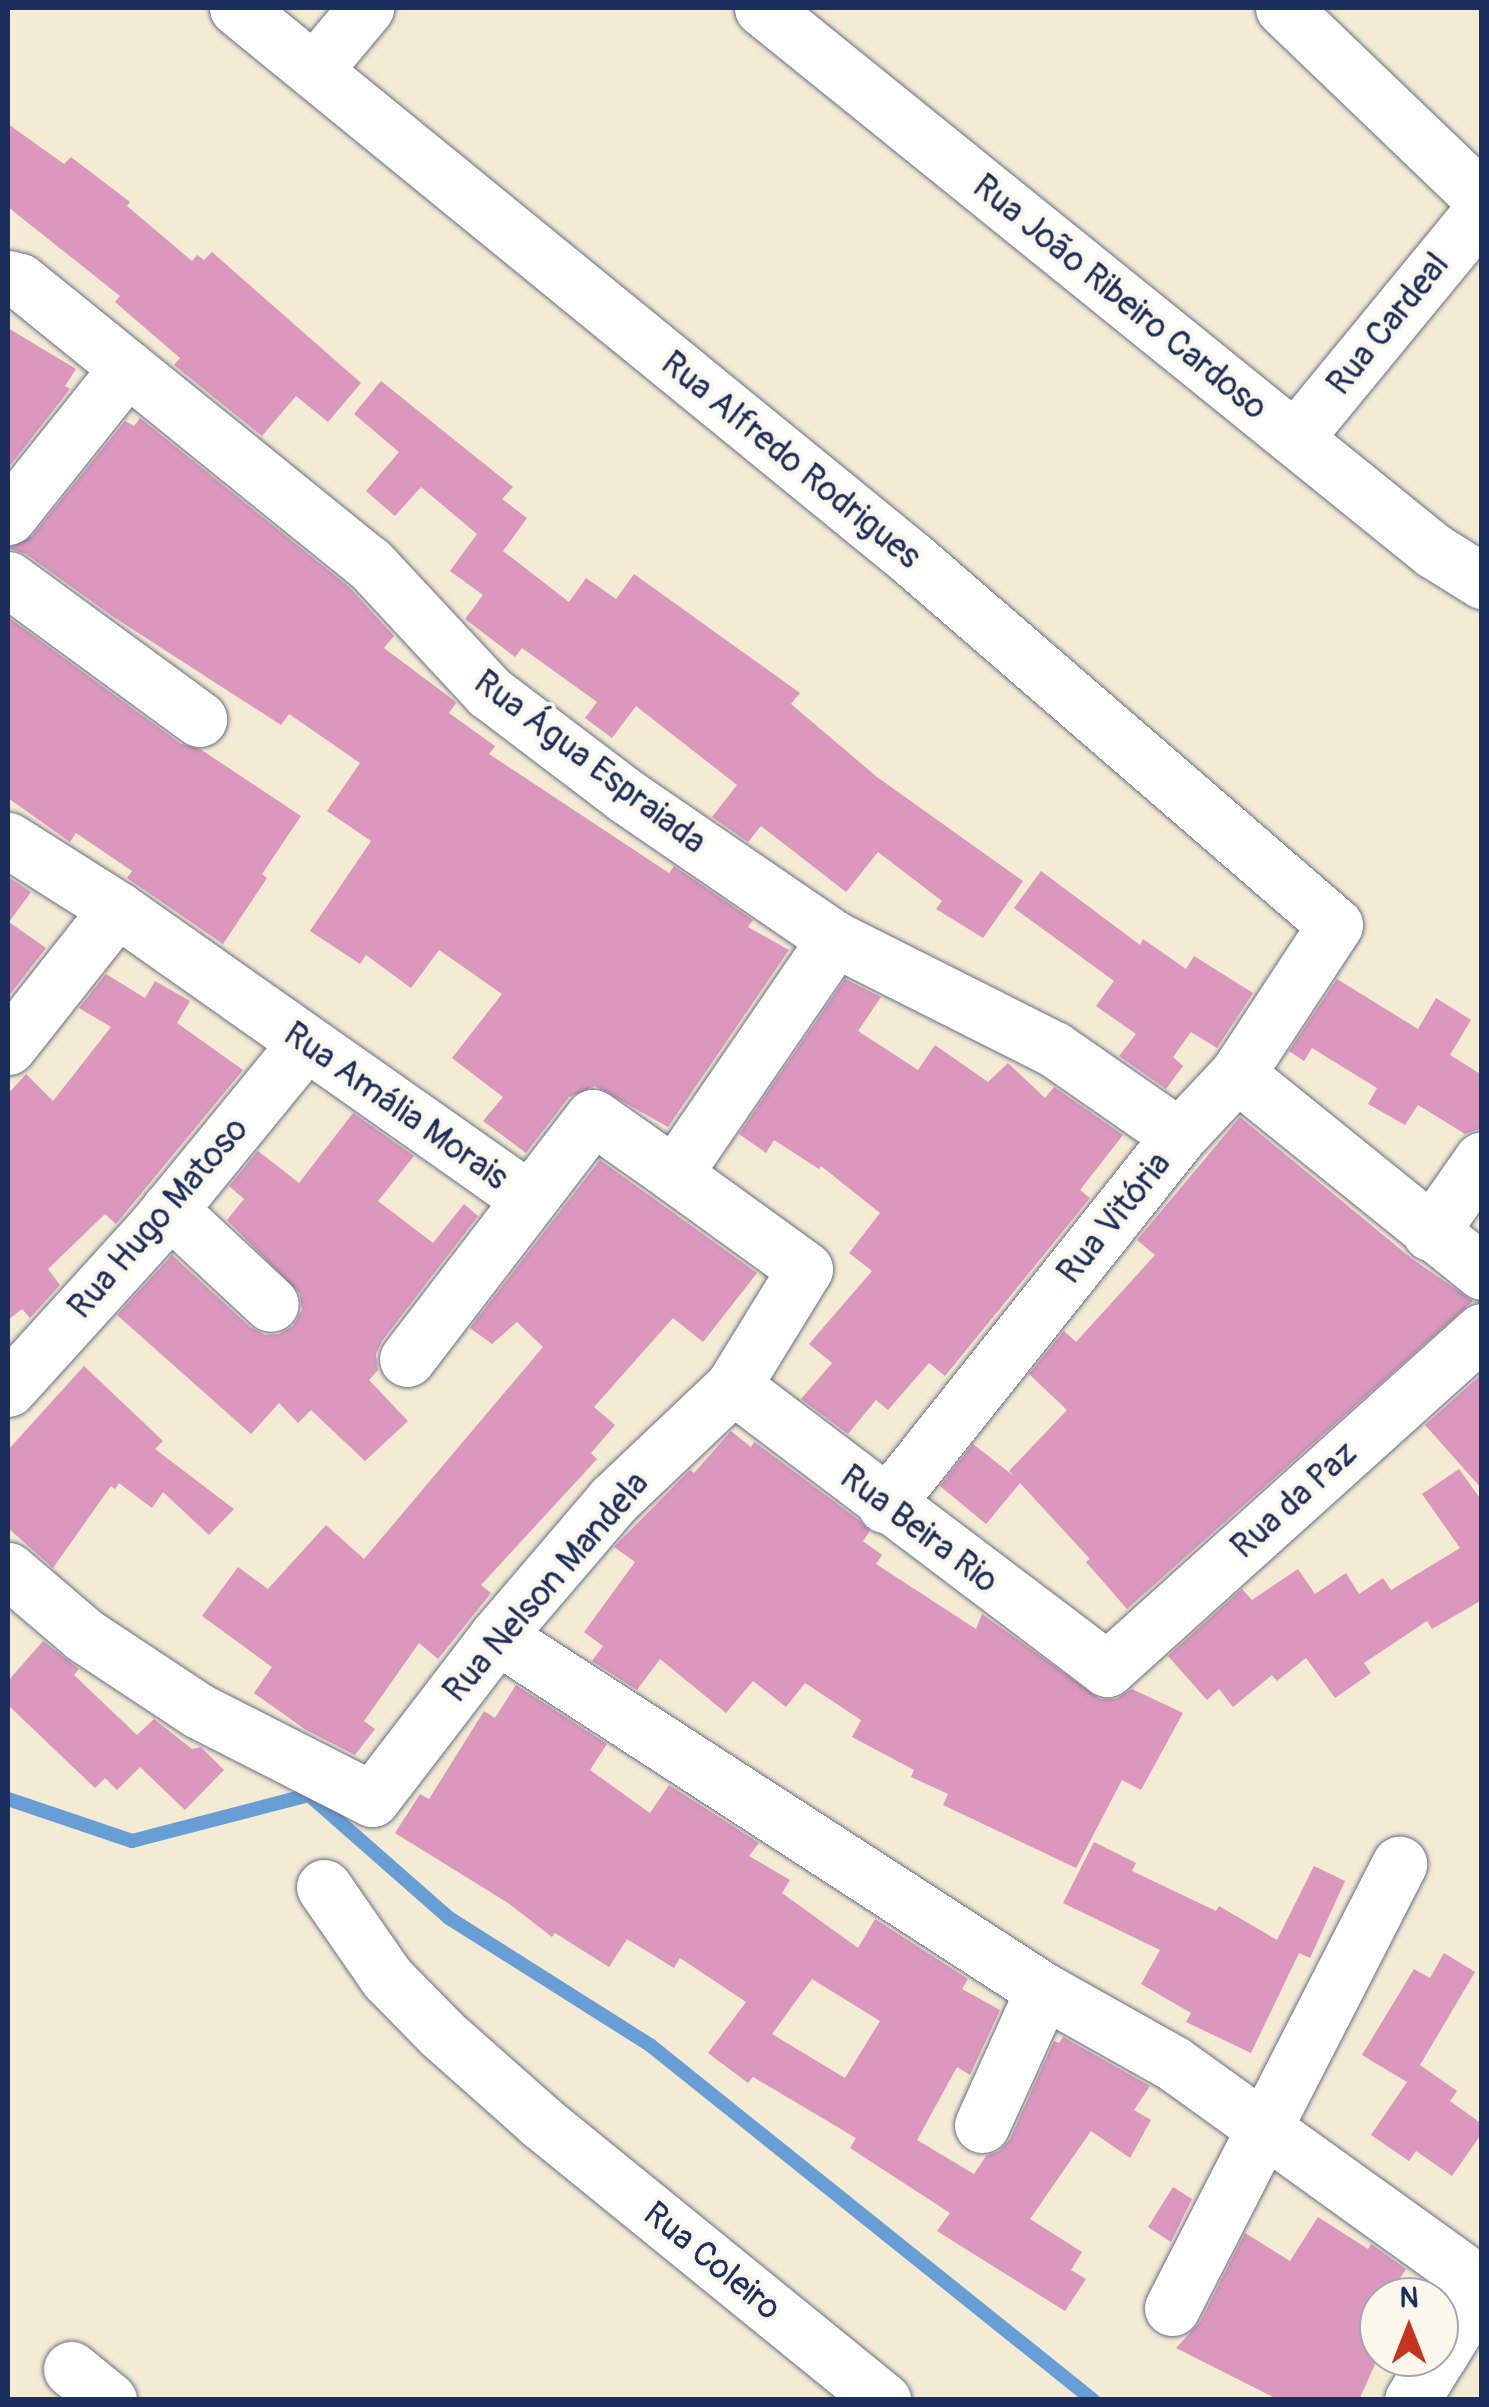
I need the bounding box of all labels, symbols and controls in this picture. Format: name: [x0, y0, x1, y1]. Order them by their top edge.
street label: Rua João Ribeiro Cardoso: [964, 165, 1276, 429]
street label: Rua Cardeal: [1318, 244, 1458, 404]
street label: Rua Alfredo Rodrigues: [653, 342, 929, 578]
street label: Rua Água Espraiada: [466, 661, 714, 863]
street label: Rua Amália Morais: [276, 1013, 516, 1199]
street label: Rua Hugo Matoso: [59, 1109, 257, 1327]
street label: Rua Vitória: [1048, 1144, 1180, 1292]
street label: Rua da Paz: [1222, 1432, 1366, 1568]
street label: Rua Beira Rio: [832, 1456, 1006, 1602]
street label: Rua Nelson Mandela: [434, 1463, 658, 1711]
street label: Rua Coleiro: [635, 2193, 789, 2329]
north arrow: [1359, 2277, 1459, 2377]
text: N: [1400, 2281, 1418, 2316]

